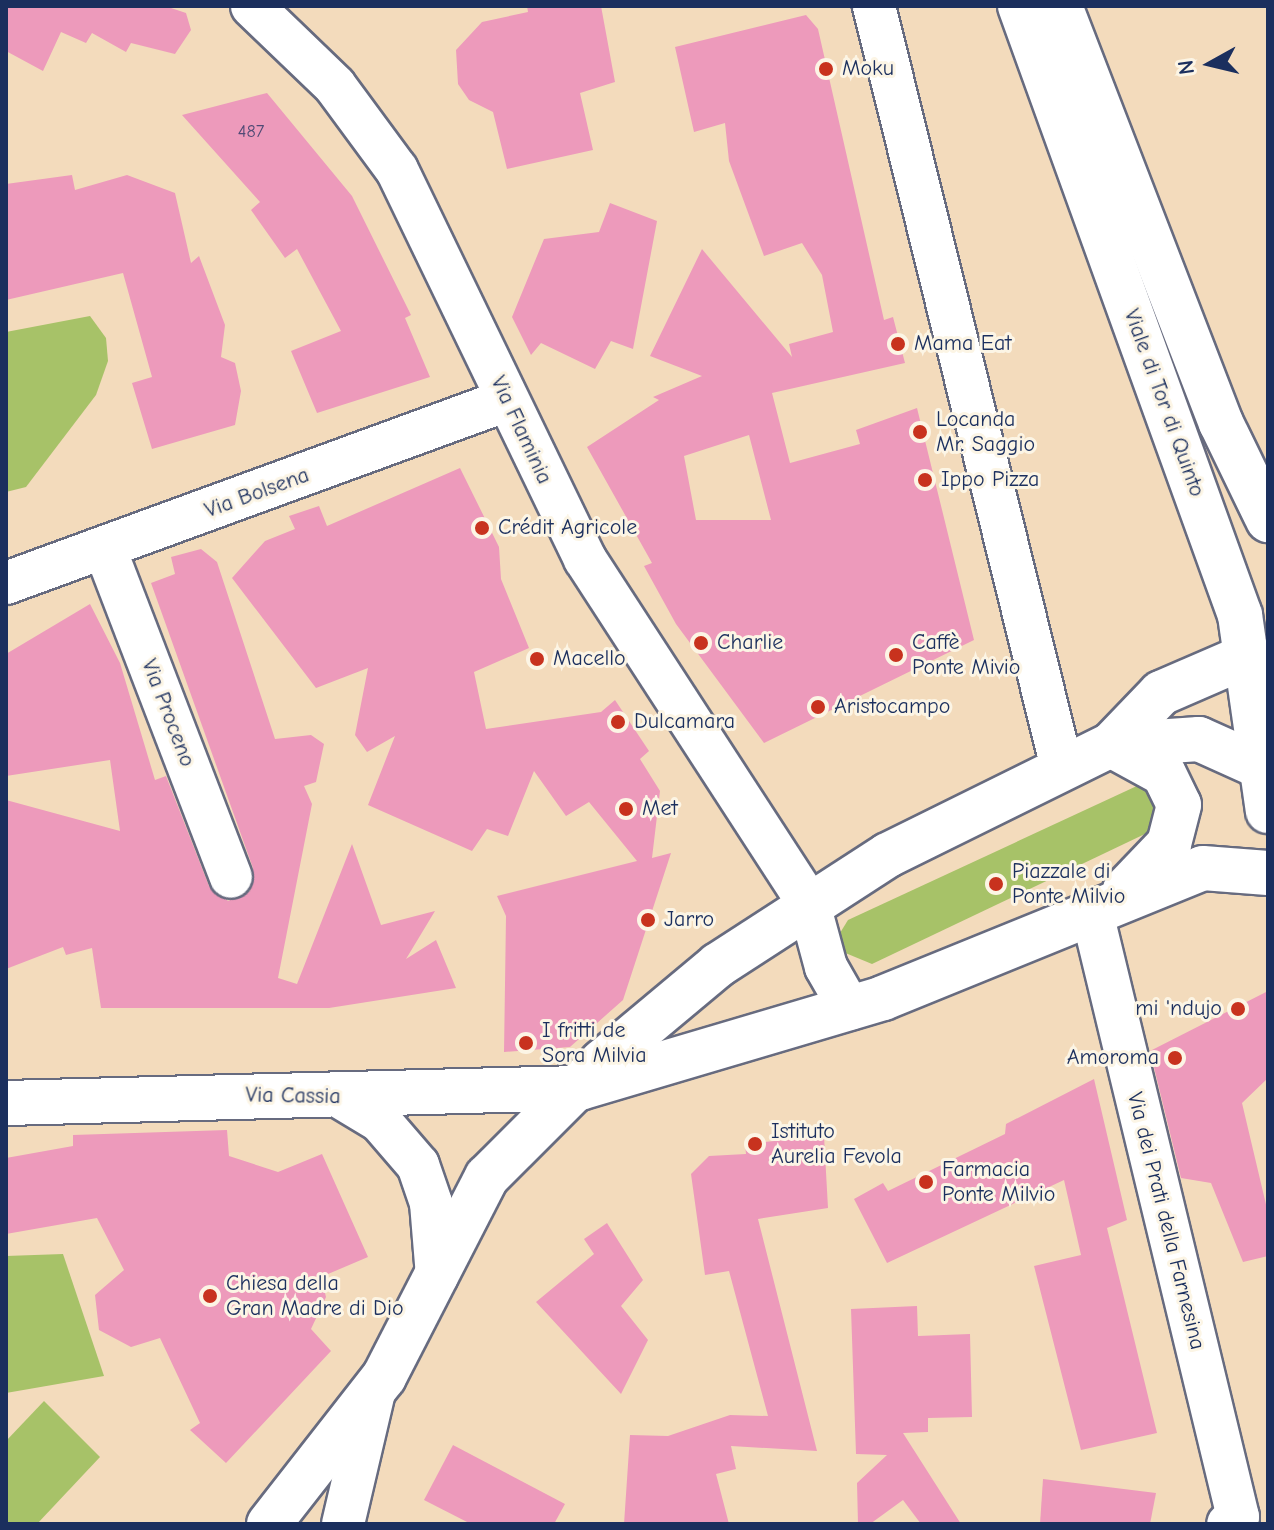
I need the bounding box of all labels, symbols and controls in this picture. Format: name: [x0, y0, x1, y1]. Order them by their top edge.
north arrow: [1170, 24, 1250, 104]
place label: Moku: [842, 56, 894, 82]
text: N: [1172, 58, 1200, 76]
marker: Moku: [817, 60, 835, 78]
house number: 487: [238, 121, 264, 143]
street label: Viale di Tor di Quinto: [1118, 306, 1210, 500]
place label: Mama Eat: [914, 331, 1012, 357]
marker: Mama Eat: [889, 335, 907, 353]
street label: Via Flaminia: [485, 372, 557, 488]
place label: Locanda Mr. Saggio: [936, 406, 1035, 458]
marker: Locanda Mr. Saggio: [911, 423, 929, 441]
street label: Via Bolsena: [201, 462, 313, 524]
place label: Ippo Pizza: [941, 467, 1039, 493]
marker: Ippo Pizza: [916, 471, 934, 489]
place label: Crédit Agricole: [498, 515, 637, 541]
marker: Crédit Agricole: [473, 519, 491, 537]
place label: Caffè Ponte Mivio: [912, 629, 1020, 680]
place label: Charlie: [717, 630, 783, 656]
marker: Charlie: [692, 634, 710, 652]
place label: Macello: [553, 646, 626, 672]
marker: Caffè Ponte Mivio: [887, 646, 905, 664]
marker: Macello: [528, 650, 546, 668]
street label: Via Proceno: [135, 655, 201, 771]
place label: Aristocampo: [834, 694, 950, 720]
marker: Aristocampo: [809, 698, 827, 716]
place label: Dulcamara: [634, 709, 735, 735]
marker: Dulcamara: [609, 713, 627, 731]
place label: Met: [642, 796, 678, 822]
marker: Met: [617, 800, 635, 818]
place label: Piazzale di Ponte Milvio: [1012, 858, 1125, 910]
marker: Piazzale di Ponte Milvio: [987, 875, 1005, 893]
place label: Jarro: [664, 907, 714, 933]
marker: Jarro: [639, 911, 657, 929]
place label: mi 'ndujo: [1135, 996, 1222, 1022]
marker: mi 'ndujo: [1229, 1000, 1247, 1018]
place label: I fritti de Sora Milvia: [542, 1017, 647, 1068]
marker: I fritti de Sora Milvia: [517, 1034, 535, 1052]
place label: Amoroma: [1067, 1045, 1159, 1071]
marker: Amoroma: [1166, 1049, 1184, 1067]
street label: Via Cassia: [245, 1082, 341, 1110]
street label: Via dei Prati della Farnesina: [1121, 1089, 1211, 1353]
place label: Istituto Aurelia Fevola: [771, 1118, 902, 1170]
marker: Istituto Aurelia Fevola: [746, 1135, 764, 1153]
place label: Farmacia Ponte Milvio: [942, 1156, 1055, 1208]
marker: Farmacia Ponte Milvio: [917, 1173, 935, 1191]
place label: Chiesa della Gran Madre di Dio: [226, 1270, 404, 1322]
marker: Chiesa della Gran Madre di Dio: [201, 1287, 219, 1305]

